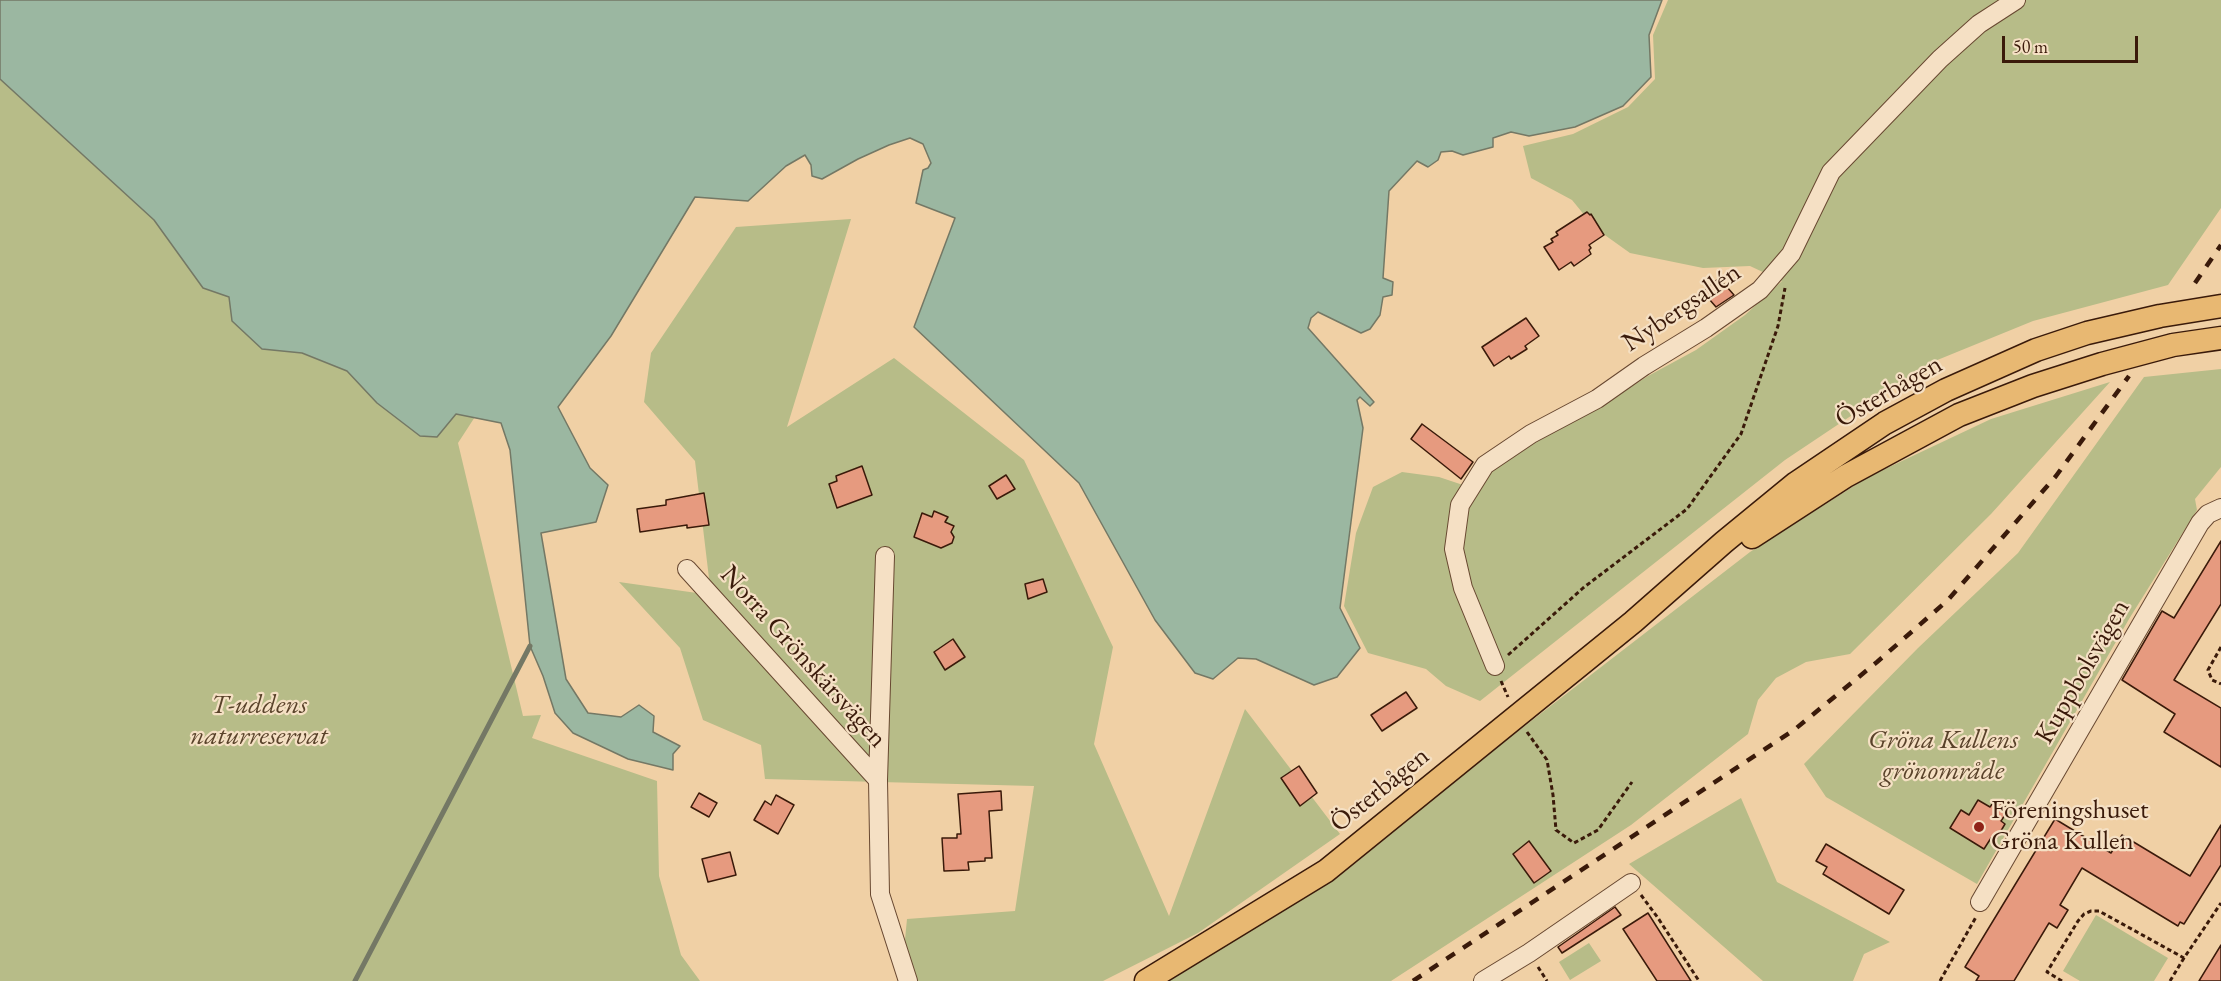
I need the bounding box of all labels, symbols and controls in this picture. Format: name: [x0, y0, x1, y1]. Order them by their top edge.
scale bar: [2005, 24, 2142, 62]
text: 50 m: [2013, 35, 2048, 58]
street label: Nybergsallén: [1617, 257, 1747, 359]
street label: Österbågen: [1830, 348, 1948, 436]
street label: Norra Grönskärsvägen: [713, 559, 893, 755]
street label: Kuppbolsvägen: [2029, 594, 2137, 750]
park label: T-uddens naturreservat: [190, 690, 328, 753]
park label: Gröna Kullens grönområde: [1868, 725, 2018, 788]
street label: Österbågen: [1324, 740, 1436, 840]
place label: Föreningshuset Gröna Kullen: [1991, 795, 2148, 858]
marker: Föreningshuset Gröna Kullen: [1972, 820, 1986, 834]

